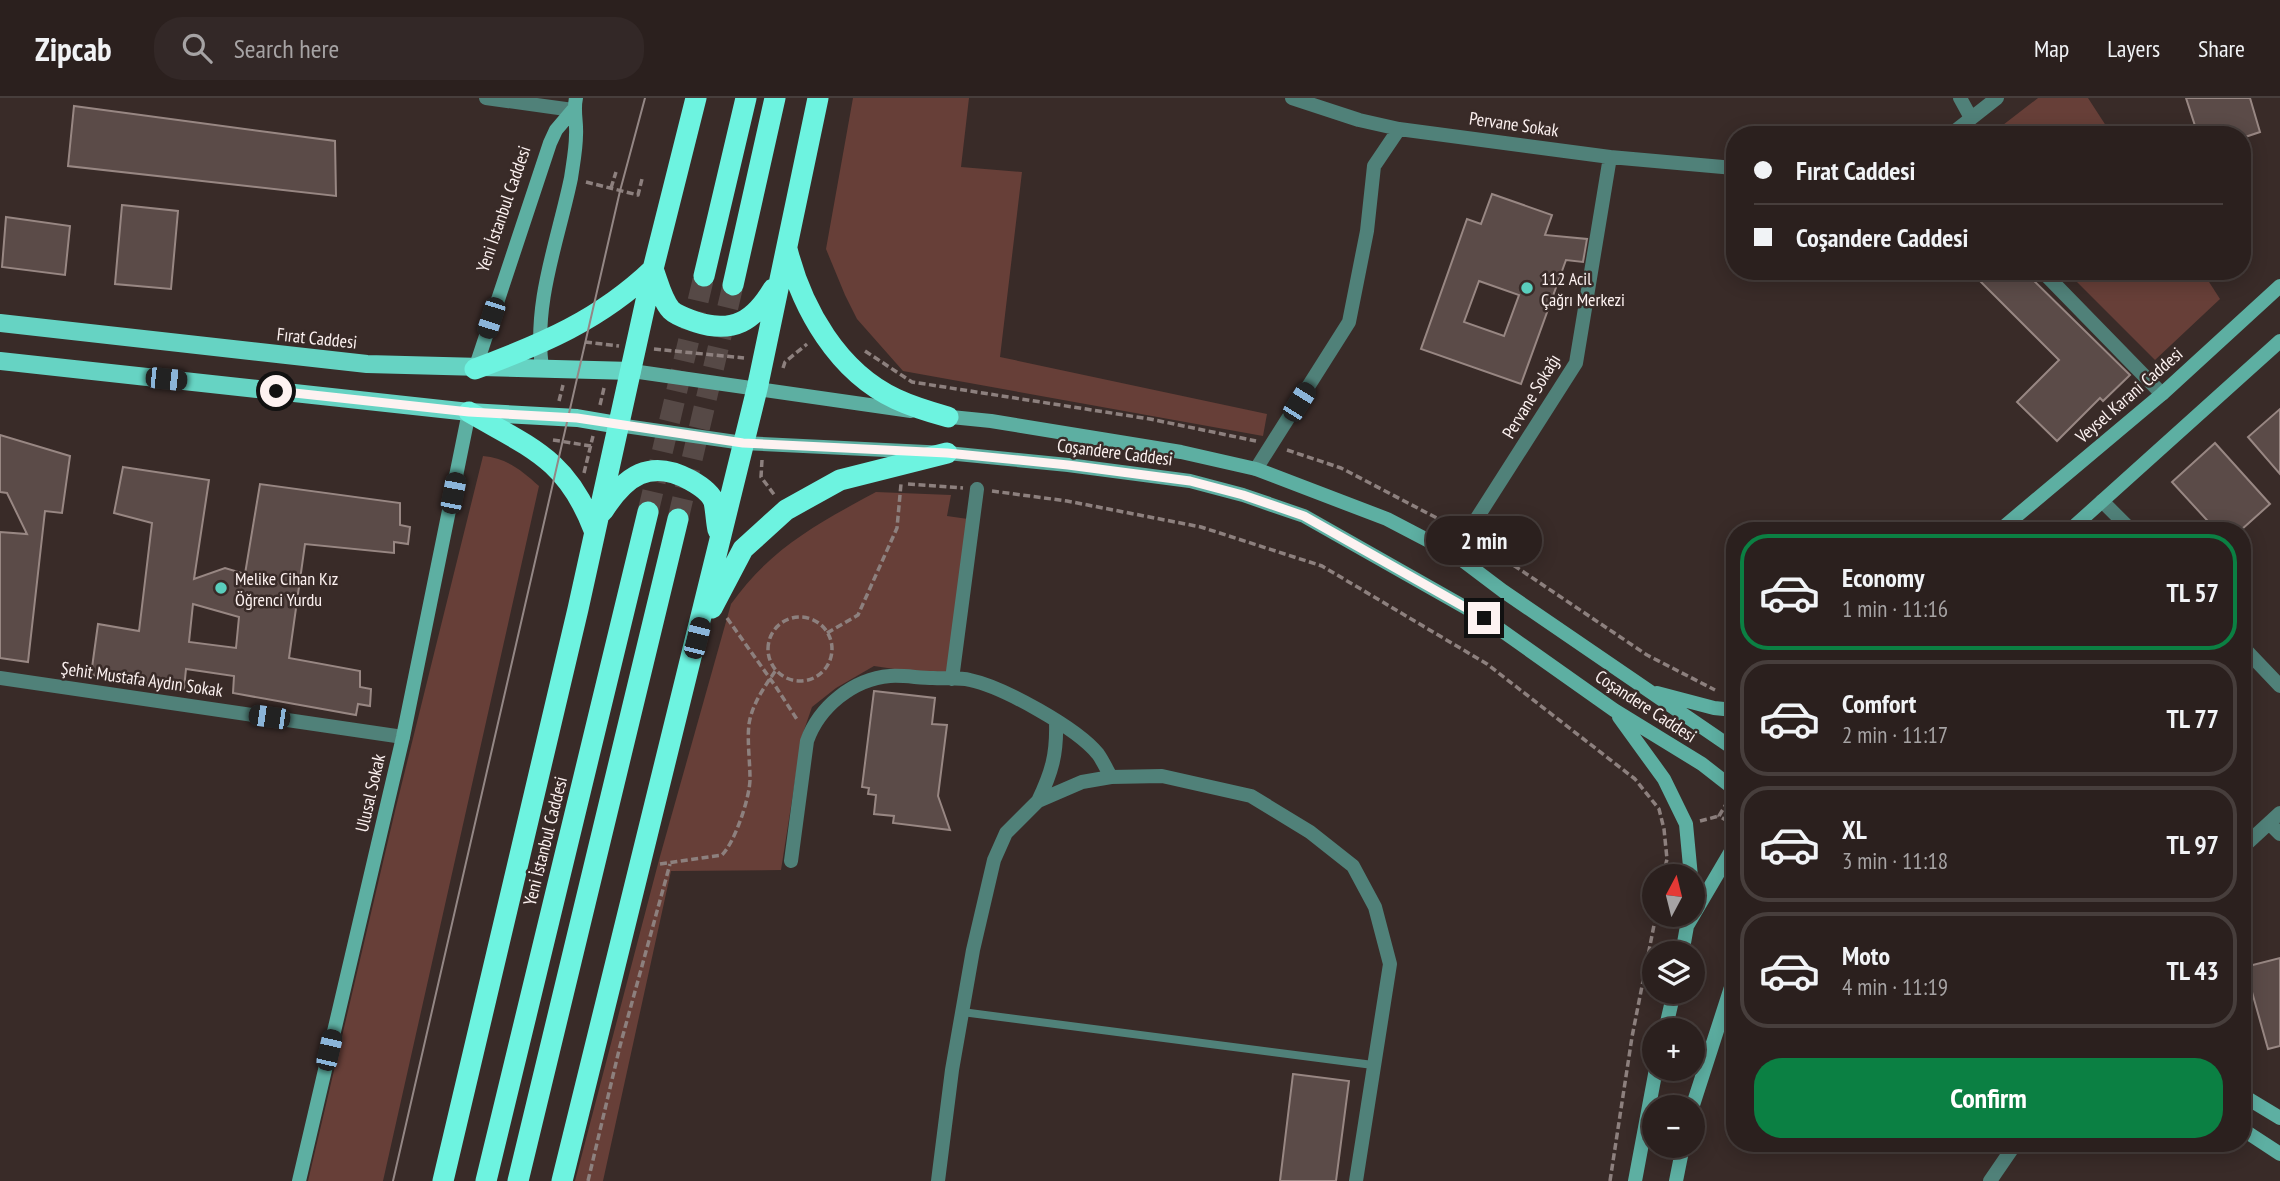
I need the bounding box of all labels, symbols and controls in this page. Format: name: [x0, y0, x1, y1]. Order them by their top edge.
search box: [154, 17, 644, 80]
text: Zipcab: [35, 27, 112, 70]
icon: search: [178, 29, 216, 67]
text: Search here: [234, 32, 339, 65]
text: Map: [2034, 33, 2069, 64]
text: Layers: [2107, 33, 2160, 64]
text: Share: [2198, 33, 2245, 64]
street label: Pervane Sokak: [1468, 106, 1560, 142]
street label: Yeni İstanbul Caddesi: [471, 143, 535, 275]
text: Fırat Caddesi: [1796, 154, 1915, 187]
text: Coşandere Caddesi: [1796, 221, 1968, 254]
place label: 112 Acil Çağrı Merkezi: [1541, 267, 1625, 311]
marker: 112 Acil Çağrı Merkezi: [1519, 280, 1535, 296]
car: [475, 295, 508, 341]
street label: Fırat Caddesi: [276, 322, 358, 354]
street label: Veysel Karani Caddesi: [2070, 342, 2187, 448]
street label: Pervane Sokağı: [1497, 350, 1565, 442]
car: [145, 366, 188, 392]
route start: [260, 375, 292, 407]
car: [1279, 379, 1320, 425]
street label: Coşandere Caddesi: [1056, 433, 1174, 471]
car: [439, 470, 468, 516]
callout: 2 min: [1426, 517, 1542, 566]
text: 2 min: [1461, 526, 1507, 555]
icon: car: [1758, 561, 1821, 624]
text: Economy: [1842, 561, 1924, 594]
place label: Melike Cihan Kız Öğrenci Yurdu: [235, 567, 338, 611]
text: TL 57: [2167, 576, 2219, 609]
marker: Melike Cihan Kız Öğrenci Yurdu: [213, 580, 229, 596]
text: 1 min · 11:16: [1842, 594, 1948, 623]
route end: [1468, 602, 1500, 634]
car: [682, 615, 713, 661]
street label: Şehit Mustafa Aydın Sokak: [60, 656, 224, 702]
street label: Coşandere Caddesi: [1591, 665, 1701, 747]
icon: car: [1758, 687, 1821, 750]
text: Comfort: [1842, 687, 1916, 720]
text: TL 77: [2167, 702, 2219, 735]
car: [247, 704, 292, 730]
text: 2 min · 11:17: [1842, 720, 1948, 749]
street label: Ulusal Sokak: [350, 752, 390, 834]
street label: Yeni İstanbul Caddesi: [518, 774, 572, 908]
icon: car: [1758, 813, 1821, 876]
text: XL: [1842, 813, 1867, 846]
text: TL 97: [2167, 828, 2219, 861]
text: 3 min · 11:18: [1842, 846, 1948, 875]
north arrow: [1642, 864, 1704, 928]
map controls: [1642, 864, 1705, 1158]
icon: car: [1758, 939, 1821, 1002]
text: Moto: [1842, 939, 1890, 972]
button: layers: [1642, 941, 1705, 1004]
text: TL 43: [2167, 954, 2219, 987]
text: 4 min · 11:19: [1842, 972, 1948, 1001]
button: +: [1642, 1018, 1705, 1081]
car: [315, 1027, 344, 1073]
button: Confirm: [1754, 1058, 2223, 1138]
button: −: [1642, 1095, 1705, 1158]

